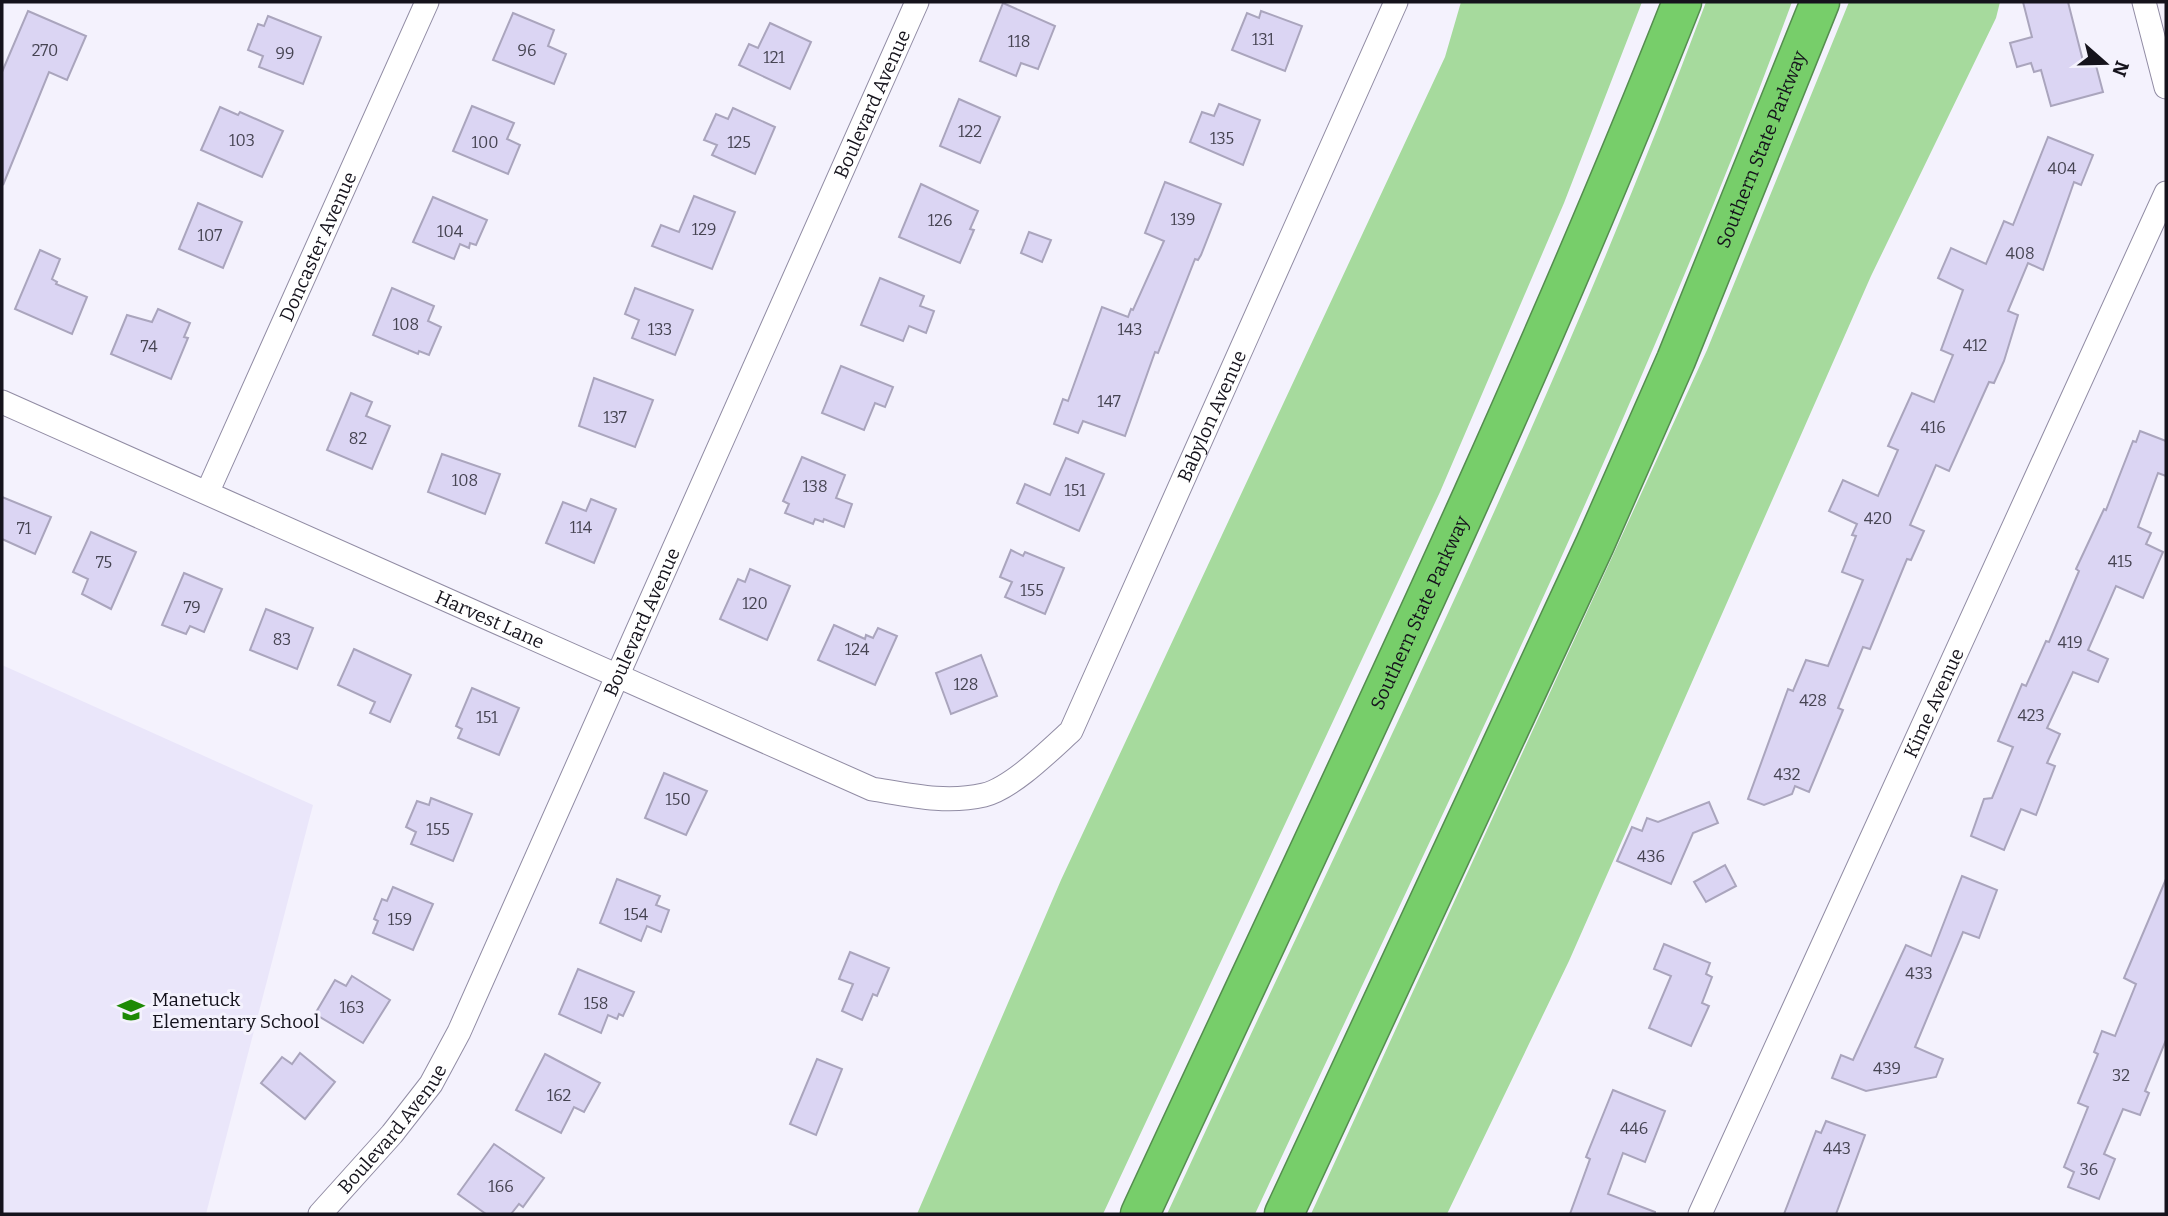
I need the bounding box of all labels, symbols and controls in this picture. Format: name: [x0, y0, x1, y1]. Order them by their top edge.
street label: Boulevard Avenue: [829, 26, 915, 182]
north arrow: [2070, 28, 2140, 98]
house number: 131: [1252, 30, 1275, 49]
house number: 118: [1008, 32, 1030, 51]
house number: 270: [32, 41, 58, 60]
house number: 96: [518, 41, 536, 60]
house number: 99: [276, 44, 294, 63]
street label: Southern State Parkway: [1711, 46, 1811, 251]
house number: 121: [763, 48, 785, 67]
text: N: [2107, 58, 2134, 80]
house number: 122: [958, 122, 982, 141]
house number: 135: [1210, 129, 1234, 148]
house number: 103: [229, 131, 255, 150]
house number: 100: [471, 133, 499, 152]
house number: 125: [727, 133, 751, 152]
house number: 404: [2048, 159, 2077, 178]
street label: Doncaster Avenue: [274, 168, 361, 325]
house number: 139: [1171, 210, 1196, 229]
house number: 126: [928, 211, 952, 230]
house number: 129: [692, 220, 716, 239]
house number: 104: [437, 222, 464, 241]
house number: 107: [198, 226, 222, 245]
house number: 408: [2005, 244, 2035, 263]
house number: 108: [393, 315, 419, 334]
house number: 133: [648, 320, 672, 339]
house number: 143: [1118, 320, 1142, 339]
house number: 412: [1963, 336, 1987, 355]
house number: 74: [140, 337, 158, 356]
street label: Babylon Avenue: [1172, 346, 1251, 485]
house number: 147: [1097, 392, 1121, 411]
house number: 137: [603, 408, 627, 427]
house number: 416: [1920, 418, 1946, 437]
house number: 82: [349, 429, 367, 448]
house number: 108: [452, 471, 478, 490]
house number: 138: [802, 477, 828, 496]
house number: 151: [1064, 481, 1086, 500]
house number: 420: [1864, 509, 1892, 528]
street label: Southern State Parkway: [1365, 511, 1474, 713]
house number: 114: [570, 518, 593, 537]
house number: 71: [17, 519, 32, 538]
street label: Boulevard Avenue: [598, 544, 684, 700]
house number: 415: [2108, 552, 2132, 571]
house number: 75: [96, 553, 112, 572]
house number: 155: [1020, 581, 1044, 600]
street label: Harvest Lane: [432, 585, 548, 653]
house number: 120: [742, 594, 768, 613]
house number: 79: [183, 598, 201, 617]
house number: 83: [273, 630, 291, 649]
house number: 419: [2057, 633, 2083, 652]
house number: 124: [845, 640, 870, 659]
street label: Kime Avenue: [1898, 644, 1968, 761]
house number: 128: [954, 675, 978, 694]
house number: 428: [1799, 691, 1827, 710]
house number: 423: [2017, 706, 2045, 725]
house number: 151: [476, 708, 498, 727]
house number: 432: [1773, 765, 1801, 784]
house number: 150: [665, 790, 691, 809]
house number: 155: [426, 820, 450, 839]
house number: 436: [1637, 847, 1665, 866]
house number: 154: [624, 905, 649, 924]
house number: 159: [388, 910, 412, 929]
house number: 433: [1905, 964, 1933, 983]
place label: Manetuck Elementary School: [152, 988, 319, 1033]
house number: 158: [584, 994, 608, 1013]
school or university icon: Manetuck Elementary School: [116, 995, 146, 1025]
house number: 163: [340, 998, 364, 1017]
house number: 439: [1873, 1059, 1901, 1078]
street label: Boulevard Avenue: [333, 1060, 451, 1198]
house number: 32: [2112, 1066, 2130, 1085]
house number: 162: [547, 1086, 571, 1105]
house number: 446: [1620, 1119, 1648, 1138]
house number: 443: [1823, 1139, 1851, 1158]
house number: 36: [2080, 1160, 2098, 1179]
house number: 166: [488, 1177, 514, 1196]

